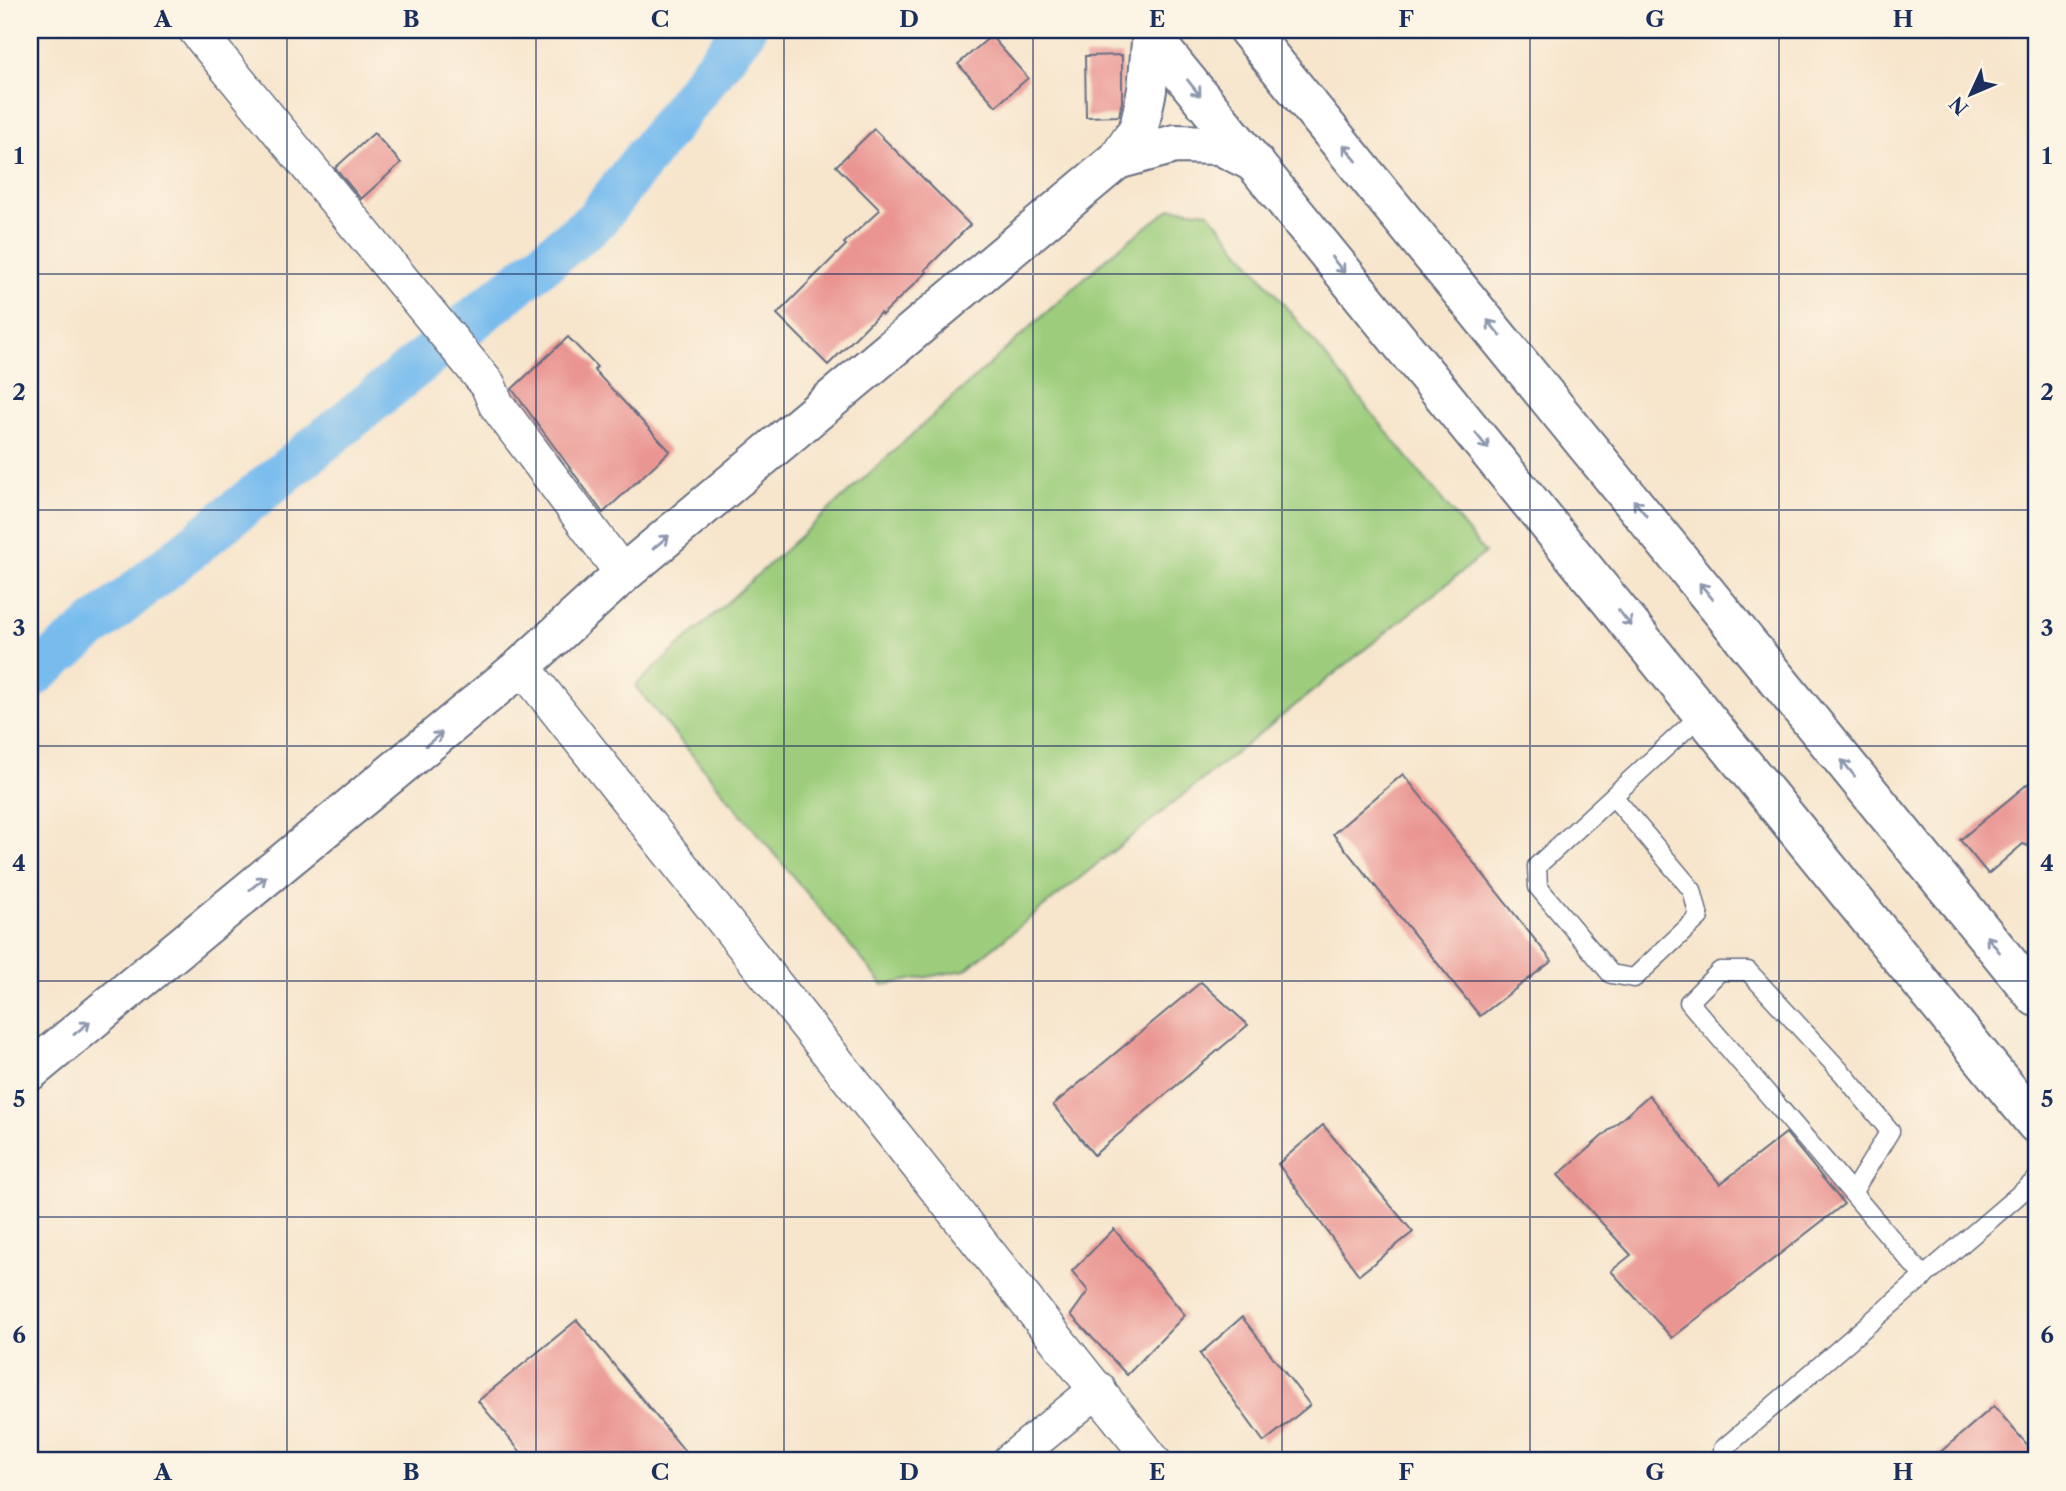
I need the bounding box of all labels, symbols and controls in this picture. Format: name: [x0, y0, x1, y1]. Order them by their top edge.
text: A: [153, 5, 173, 33]
text: B: [402, 5, 420, 33]
text: C: [651, 5, 669, 33]
text: D: [899, 5, 919, 33]
text: E: [1149, 5, 1165, 33]
text: F: [1398, 5, 1414, 33]
text: G: [1645, 5, 1665, 33]
text: H: [1893, 5, 1914, 33]
north arrow: [1937, 60, 2007, 130]
one-way arrow: [1187, 79, 1202, 97]
text: N: [1945, 92, 1973, 119]
text: 1: [14, 142, 25, 170]
text: 1: [2042, 142, 2053, 170]
one-way arrow: [1342, 144, 1358, 162]
one-way arrow: [1330, 255, 1346, 273]
one-way arrow: [1487, 320, 1502, 338]
text: 2: [12, 378, 26, 406]
text: 2: [2040, 378, 2054, 406]
one-way arrow: [1474, 432, 1489, 450]
one-way arrow: [1632, 499, 1647, 517]
one-way arrow: [652, 534, 670, 550]
one-way arrow: [1698, 582, 1714, 600]
one-way arrow: [1617, 608, 1633, 626]
text: 3: [13, 614, 26, 642]
text: 3: [2041, 614, 2054, 642]
one-way arrow: [424, 731, 442, 747]
one-way arrow: [1841, 760, 1856, 778]
text: 4: [12, 849, 26, 877]
text: 4: [2040, 849, 2054, 877]
one-way arrow: [249, 876, 267, 891]
one-way arrow: [1985, 935, 2001, 953]
one-way arrow: [73, 1020, 91, 1036]
text: 5: [13, 1085, 25, 1113]
text: 5: [2041, 1085, 2053, 1113]
text: 6: [12, 1321, 26, 1349]
text: 6: [2040, 1321, 2054, 1349]
text: A: [153, 1458, 173, 1486]
text: B: [402, 1458, 420, 1486]
text: C: [651, 1458, 669, 1486]
text: D: [899, 1458, 919, 1486]
text: E: [1149, 1458, 1165, 1486]
text: F: [1398, 1458, 1414, 1486]
text: G: [1645, 1458, 1665, 1486]
text: H: [1893, 1458, 1914, 1486]

